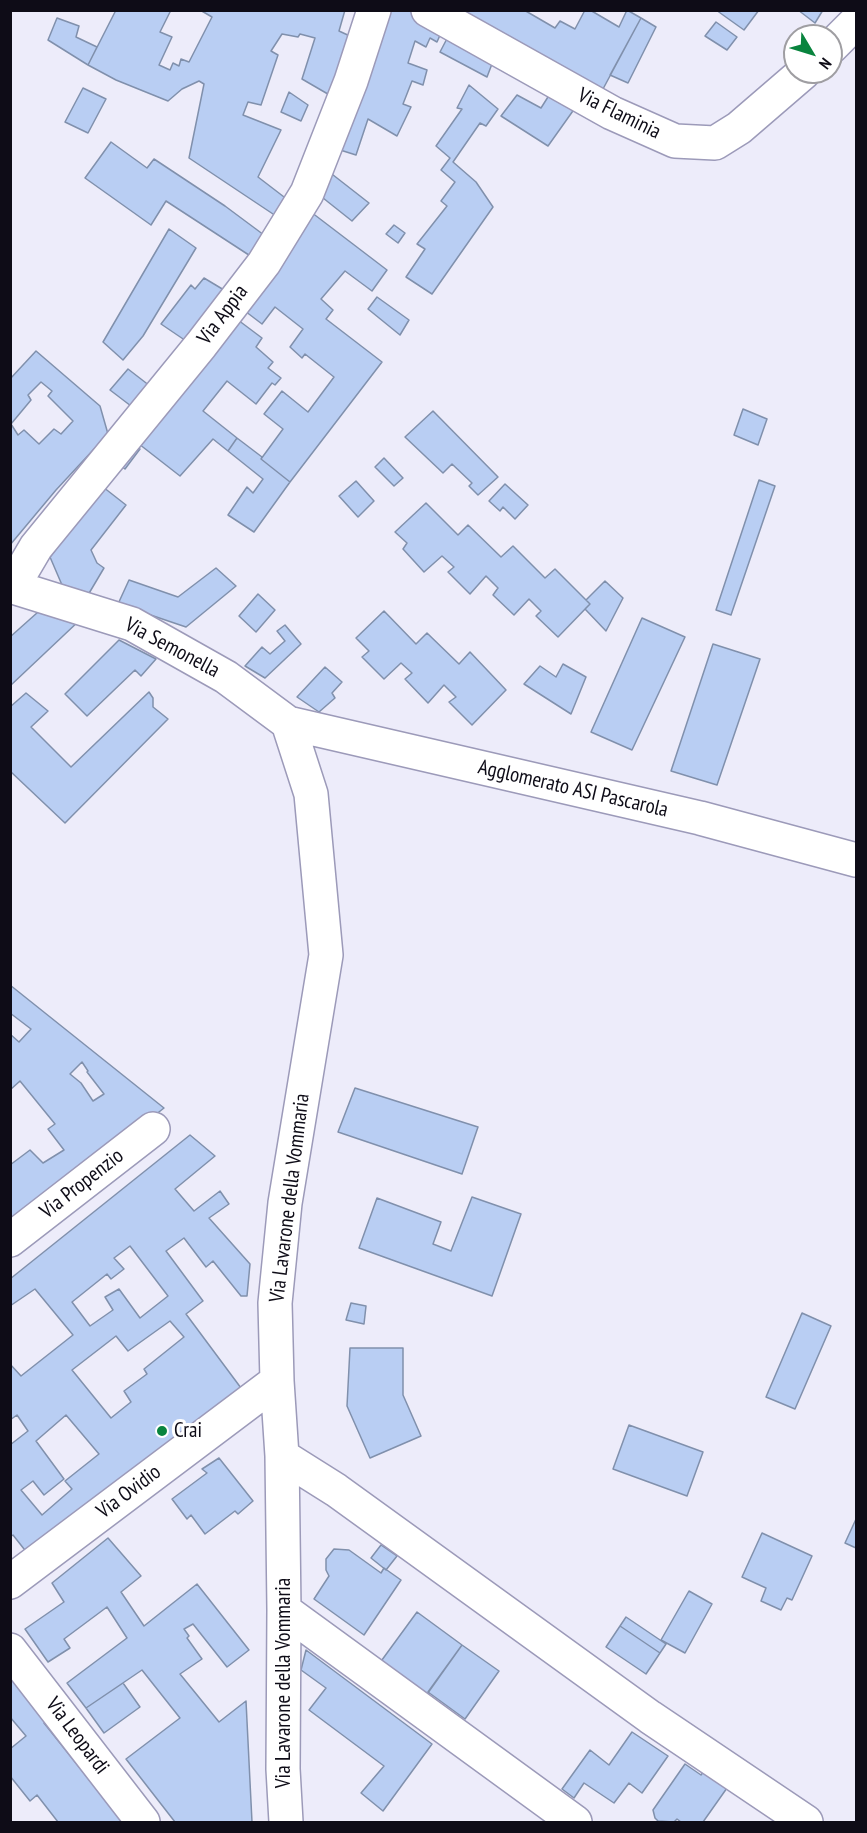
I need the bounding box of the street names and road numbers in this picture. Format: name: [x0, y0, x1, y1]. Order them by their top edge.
street label: Via Flaminia: [573, 83, 665, 145]
street label: Via Appia: [192, 280, 254, 350]
street label: Via Semonella: [120, 613, 224, 683]
street label: Agglomerato ASI Pascarola: [476, 755, 670, 823]
street label: Via Lavarone della Vommaria: [265, 1092, 315, 1304]
street label: Via Propenzio: [35, 1144, 129, 1224]
street label: Via Ovidio: [92, 1460, 166, 1524]
street label: Via Lavarone della Vommaria: [271, 1578, 297, 1788]
street label: Via Leopardi: [40, 1693, 114, 1779]

